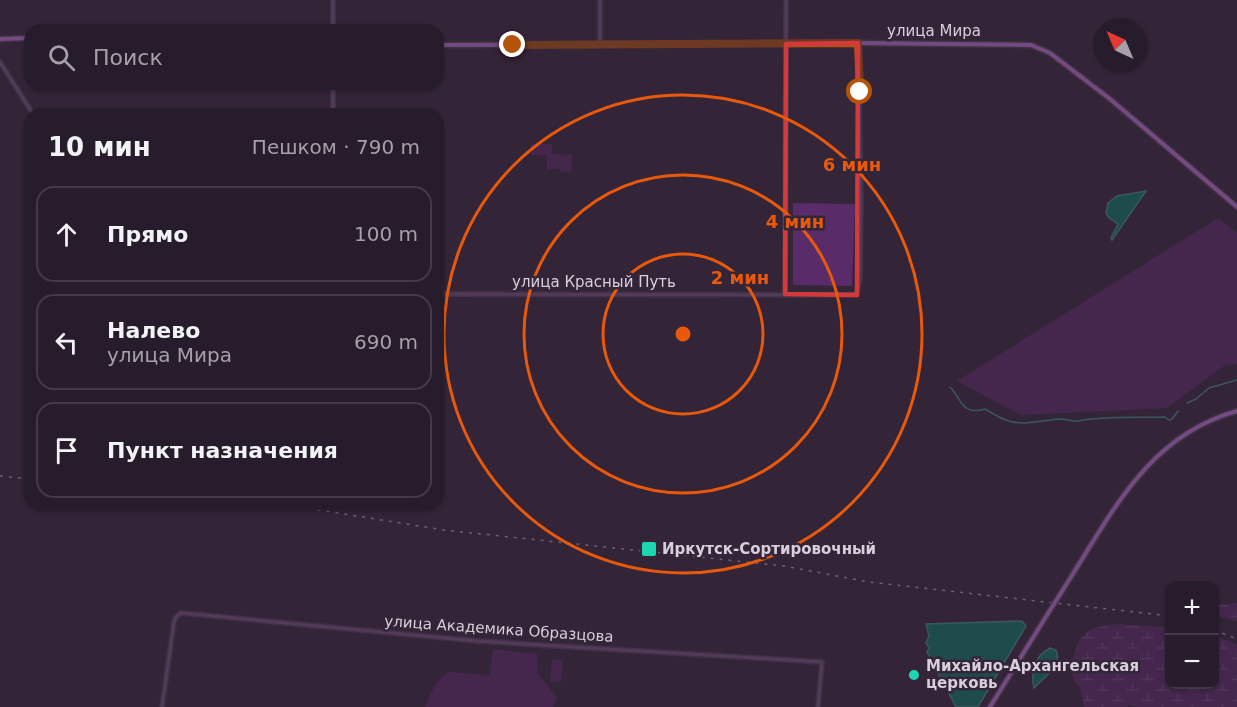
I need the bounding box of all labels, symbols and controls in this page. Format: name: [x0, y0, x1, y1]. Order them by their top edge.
north arrow: [1093, 18, 1147, 72]
street label: улица Мира: [887, 22, 981, 40]
search box: [24, 24, 444, 90]
route end: [499, 31, 525, 57]
icon: search: [45, 41, 78, 74]
text: Поиск: [93, 45, 163, 70]
route start: [846, 78, 872, 104]
text: 10 мин: [48, 132, 151, 162]
text: Пешком · 790 m: [252, 135, 420, 159]
text: 6 мин: [823, 154, 881, 175]
text: 4 мин: [766, 211, 824, 232]
icon: ahead: [50, 218, 83, 251]
text: Прямо: [107, 222, 188, 247]
text: 100 m: [354, 222, 418, 246]
text: 2 мин: [711, 267, 769, 288]
street label: улица Красный Путь: [512, 273, 676, 291]
text: Налево: [107, 318, 200, 343]
centre of rings: [673, 324, 693, 344]
icon: left: [50, 326, 83, 359]
text: 690 m: [354, 330, 418, 354]
text: улица Мира: [107, 343, 232, 367]
icon: arrive: [50, 434, 83, 467]
text: Пункт назначения: [107, 438, 338, 463]
marker: Иркутск-Сортировочный: [640, 540, 658, 558]
place label: Иркутск-Сортировочный: [662, 540, 876, 558]
map controls: [1165, 581, 1219, 689]
button: +: [1165, 581, 1219, 635]
street label: улица Академика Образцова: [384, 612, 614, 646]
button: −: [1165, 635, 1219, 689]
place label: Михайло-Архангельская церковь: [926, 657, 1139, 692]
marker: Михайло-Архангельская церковь: [907, 668, 921, 682]

